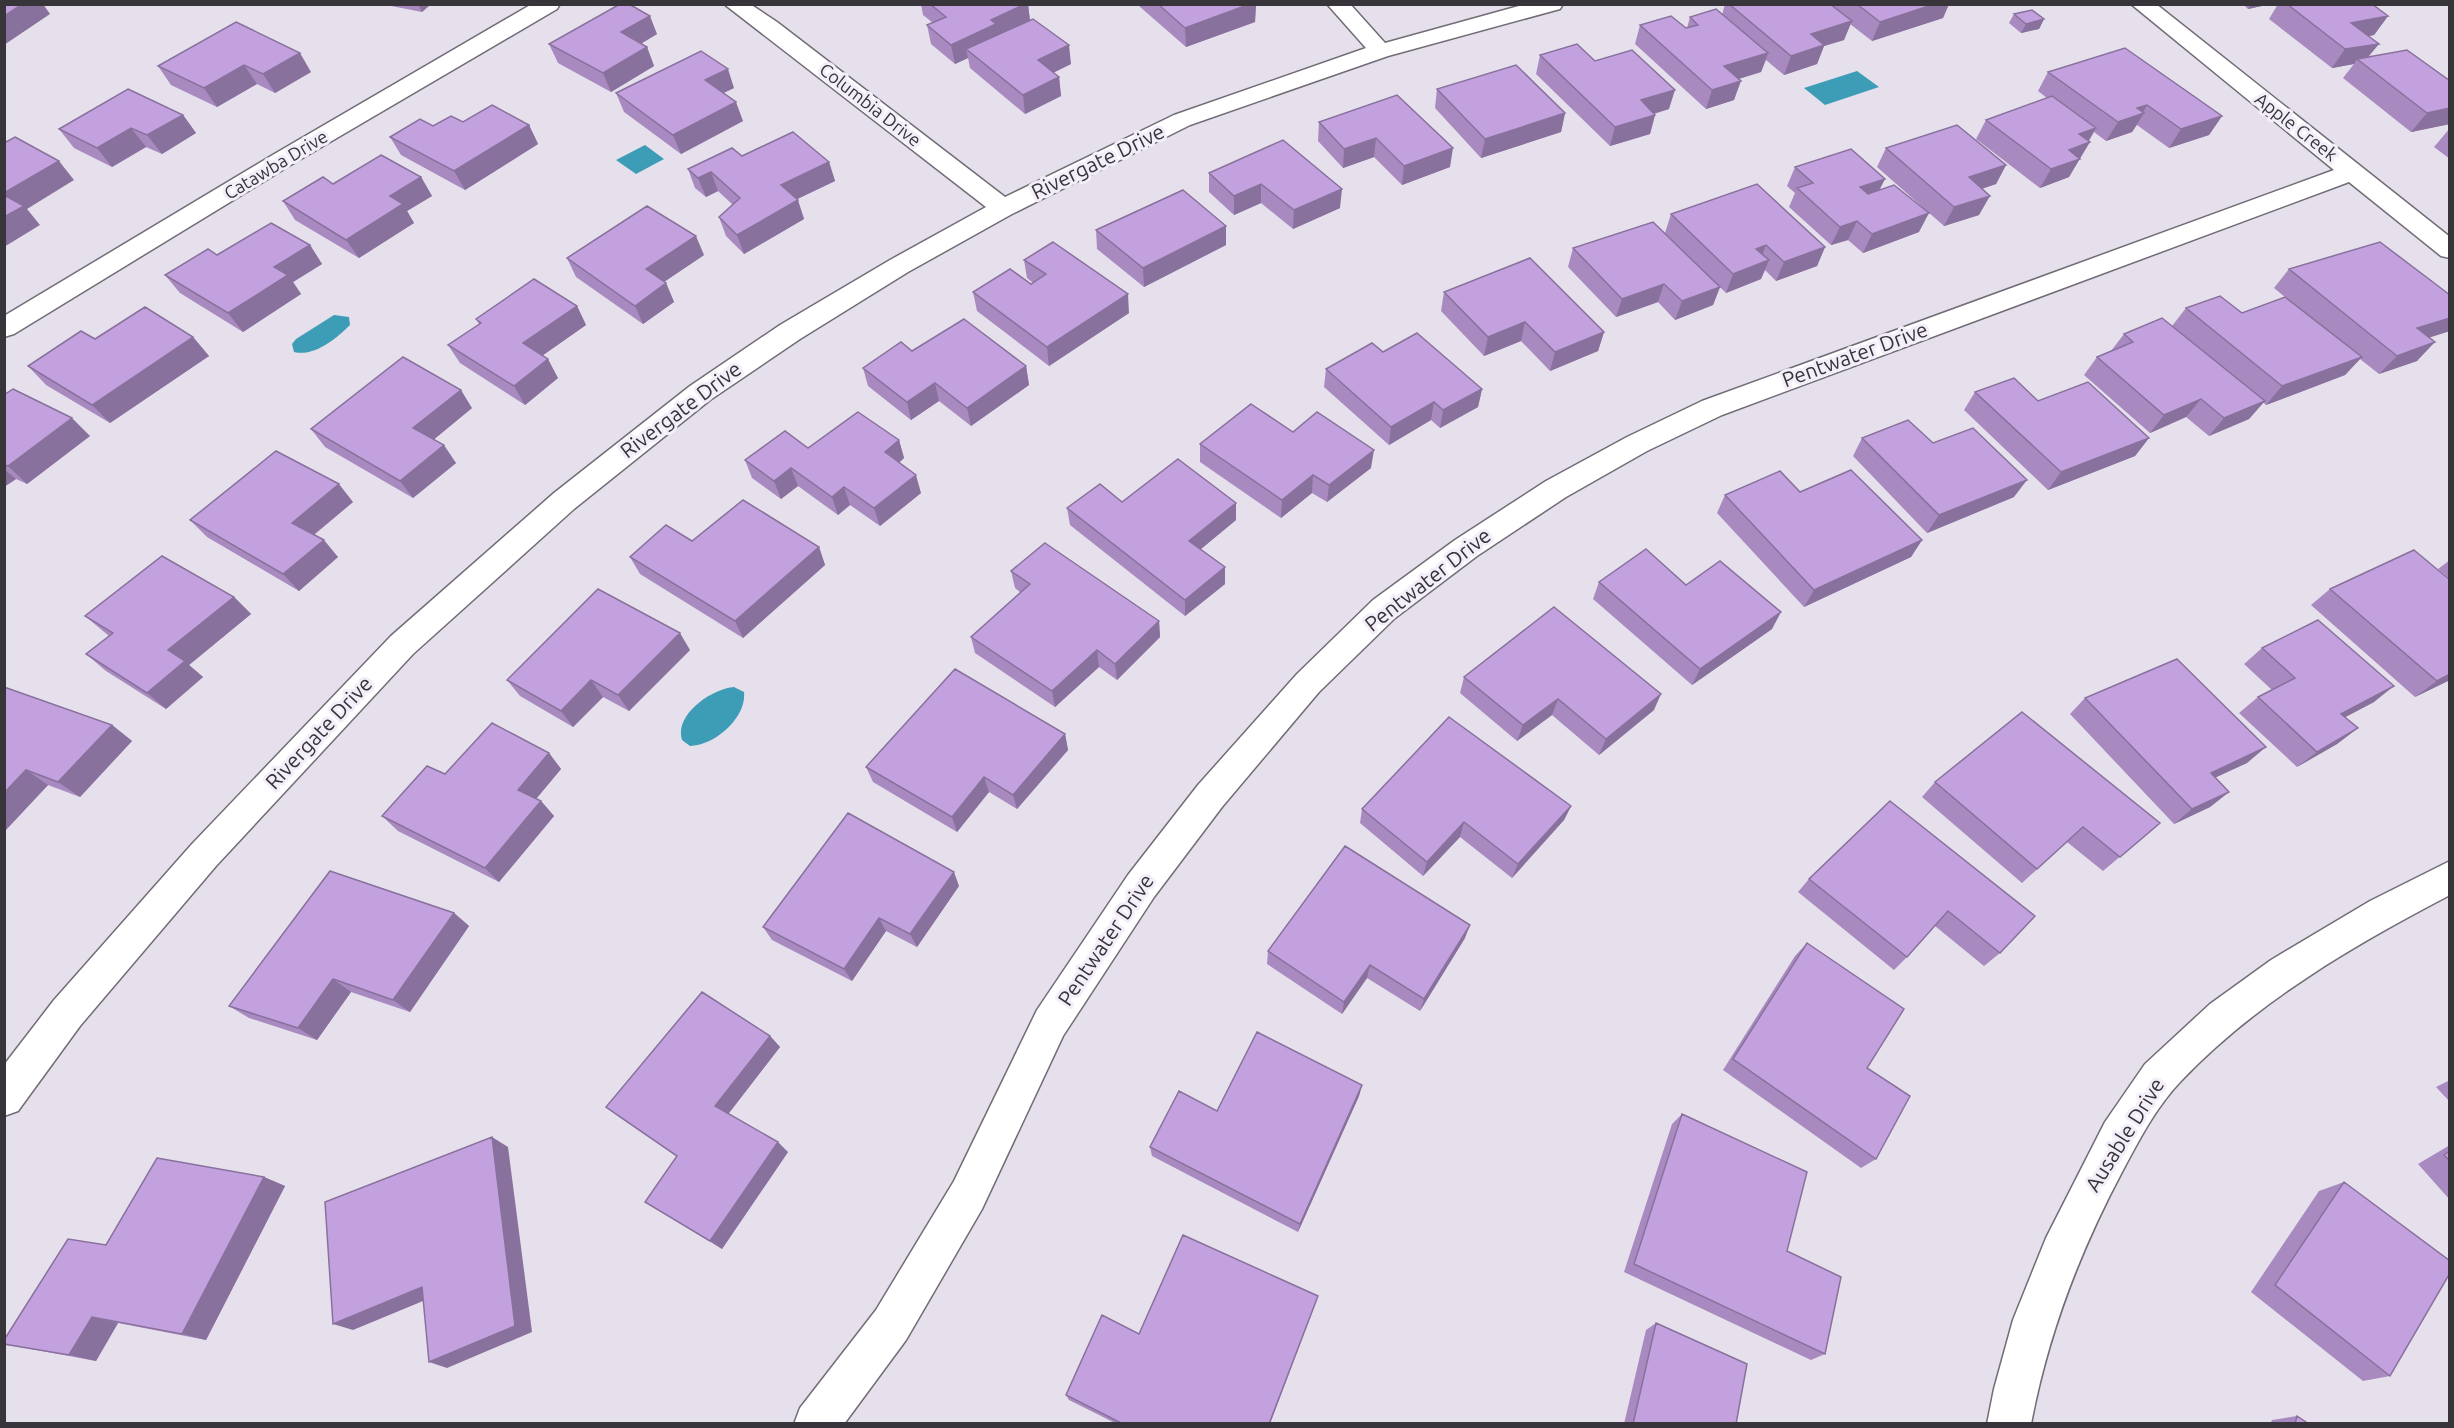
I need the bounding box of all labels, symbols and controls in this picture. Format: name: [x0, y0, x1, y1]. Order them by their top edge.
street label: Columbia Drive: [816, 58, 925, 150]
street label: Apple Creek: [2252, 88, 2342, 164]
street label: Rivergate Drive: [1027, 119, 1168, 204]
street label: Catawba Drive: [220, 125, 331, 203]
street label: Pentwater Drive: [1779, 317, 1931, 392]
street label: Rivergate Drive: [615, 356, 746, 462]
street label: Pentwater Drive: [1360, 523, 1495, 636]
street label: Rivergate Drive: [260, 671, 377, 794]
street label: Pentwater Drive: [1052, 869, 1158, 1010]
street label: Ausable Drive: [2080, 1073, 2169, 1196]

